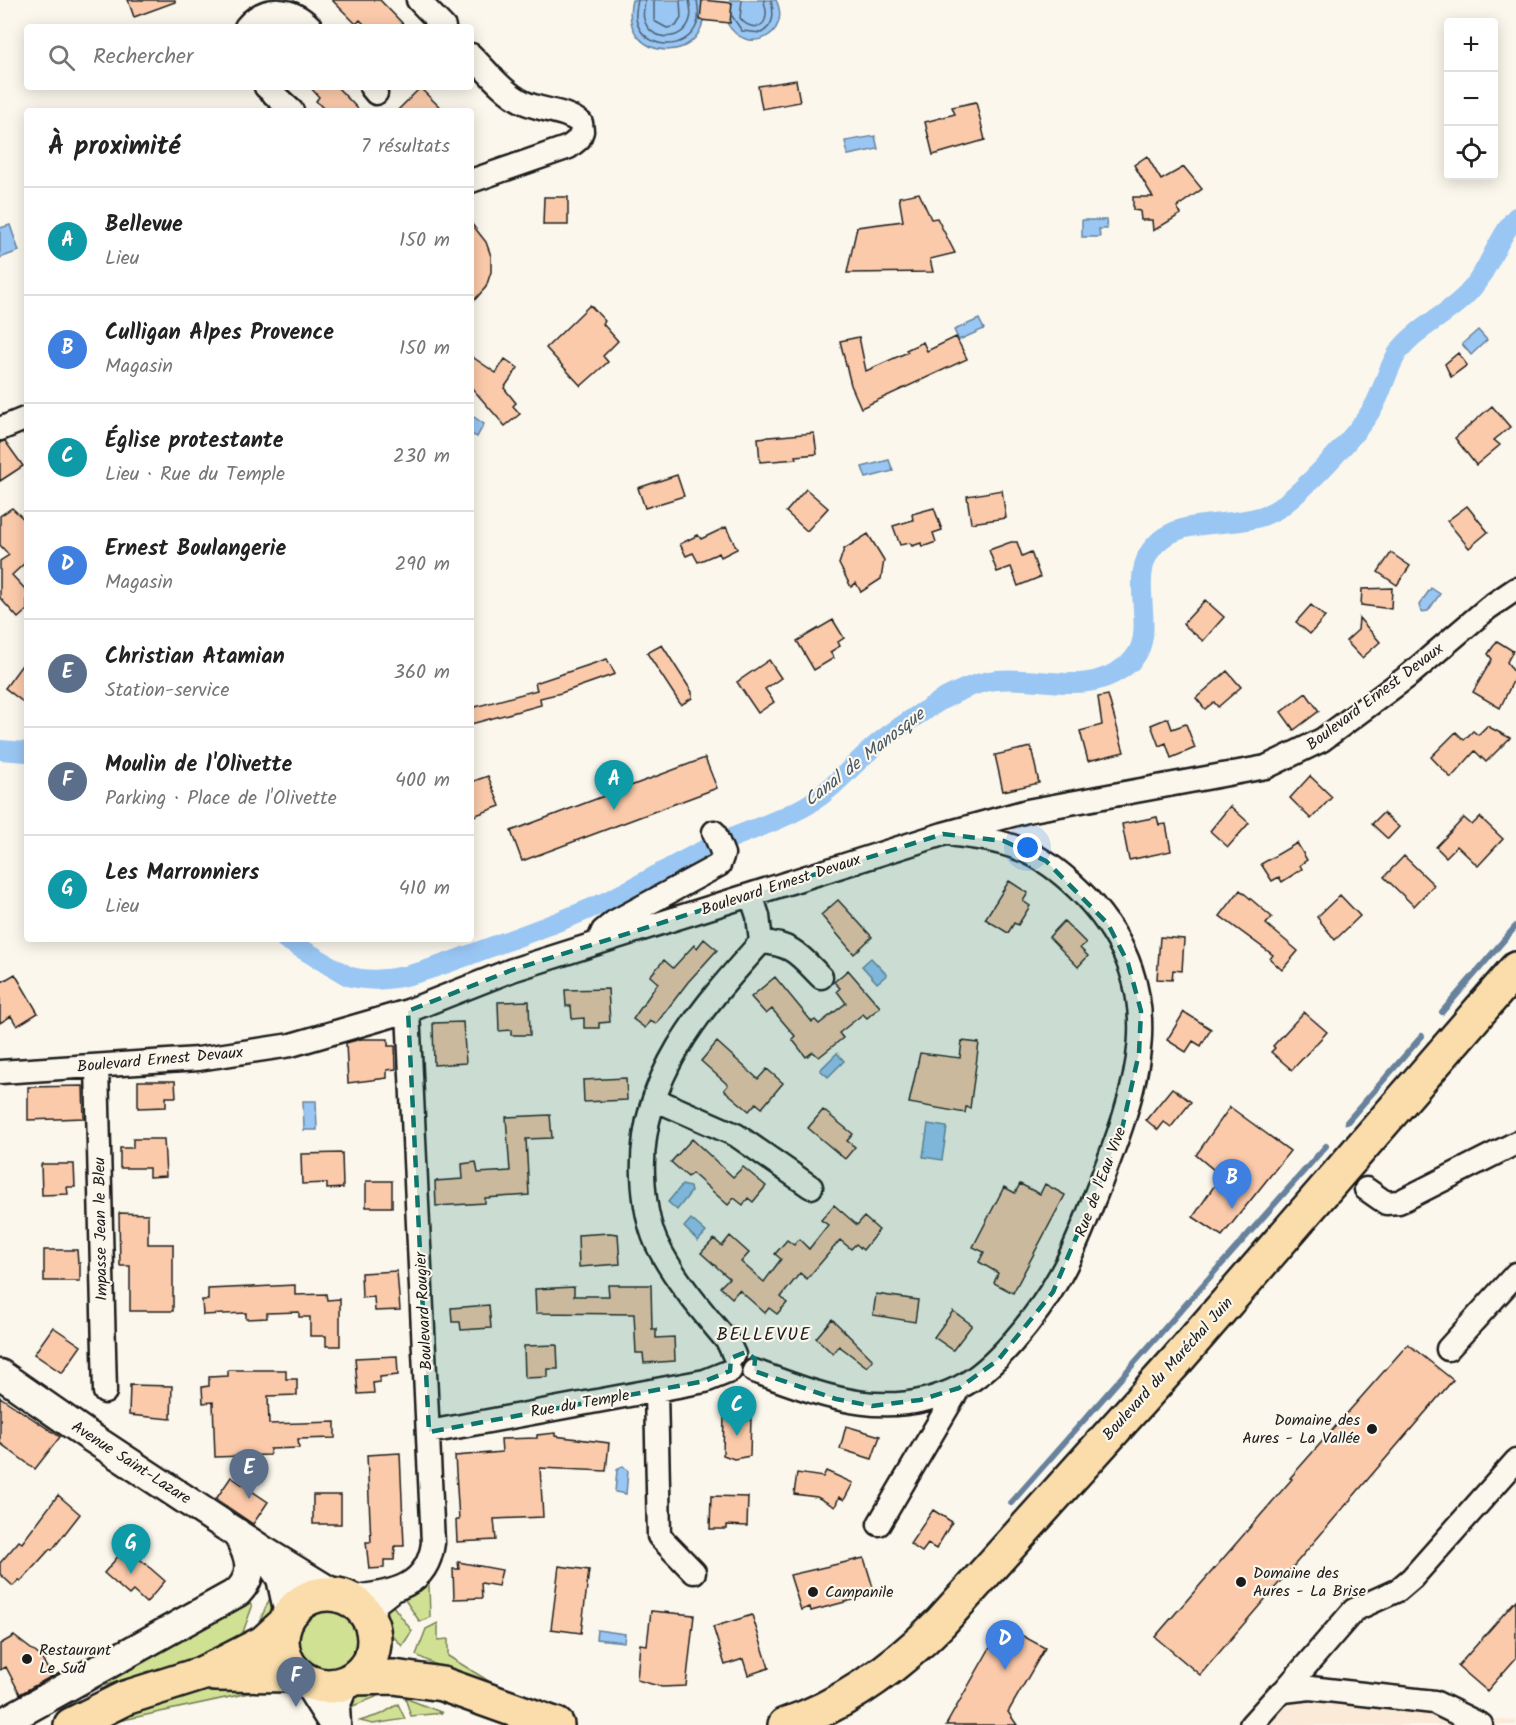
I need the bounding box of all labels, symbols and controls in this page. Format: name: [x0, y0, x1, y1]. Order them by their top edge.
map controls: [1444, 18, 1498, 180]
button: +: [1444, 18, 1498, 72]
search box: [24, 24, 474, 90]
text: Rechercher: [93, 40, 193, 75]
icon: search: [45, 41, 78, 74]
button: −: [1444, 72, 1498, 126]
text: À proximité: [48, 126, 180, 168]
button: locate: [1444, 126, 1498, 180]
text: 7 résultats: [361, 131, 450, 163]
text: Bellevue: [105, 208, 183, 243]
text: A: [61, 225, 74, 257]
text: 150 m: [399, 225, 450, 257]
text: Lieu: [105, 243, 139, 275]
text: Culligan Alpes Provence: [105, 316, 334, 351]
text: B: [61, 333, 74, 365]
text: 150 m: [399, 333, 450, 365]
text: Magasin: [105, 351, 173, 383]
text: Église protestante: [105, 424, 284, 459]
text: C: [61, 441, 74, 473]
text: 230 m: [393, 441, 450, 473]
text: Lieu · Rue du Temple: [105, 459, 285, 491]
text: Ernest Boulangerie: [105, 532, 286, 567]
text: D: [61, 549, 74, 581]
text: 290 m: [395, 549, 450, 581]
text: Magasin: [105, 567, 173, 599]
street label: Boulevard Ernest Devaux: [1301, 636, 1450, 757]
text: Christian Atamian: [105, 640, 285, 675]
text: E: [62, 657, 73, 689]
text: 360 m: [394, 657, 450, 689]
text: Station-service: [105, 675, 229, 707]
water label: Canal de Manosque: [798, 700, 933, 815]
text: Moulin de l'Olivette: [105, 748, 292, 783]
pin: A: [594, 760, 634, 810]
text: F: [62, 765, 73, 797]
text: 400 m: [395, 765, 450, 797]
text: Parking · Place de l'Olivette: [105, 783, 337, 815]
your location: [1013, 833, 1042, 862]
street label: Boulevard Ernest Devaux: [698, 847, 865, 923]
text: Les Marronniers: [105, 856, 259, 891]
text: G: [62, 873, 73, 905]
text: 410 m: [399, 873, 450, 905]
text: Lieu: [105, 891, 139, 923]
street label: Boulevard Ernest Devaux: [76, 1040, 245, 1080]
street label: Rue de l'Eau Vive: [1069, 1123, 1133, 1241]
street label: Impasse Jean le Bleu: [87, 1157, 115, 1301]
pin: B: [1212, 1160, 1252, 1209]
street label: Boulevard Rougier: [408, 1250, 440, 1371]
street label: Boulevard du Maréchal Juin: [1097, 1292, 1239, 1446]
district label: BELLEVUE: [716, 1321, 812, 1350]
street label: Rue du Temple: [529, 1383, 631, 1425]
pin: C: [718, 1386, 756, 1436]
place label: Domaine des Aures - La Vallée: [1242, 1408, 1360, 1451]
street label: Avenue Saint-Lazare: [66, 1415, 196, 1511]
marker: Domaine des Aures - La Vallée: [1365, 1422, 1379, 1436]
pin: E: [230, 1450, 268, 1499]
pin: G: [112, 1524, 150, 1574]
place label: Domaine des Aures - La Brise: [1253, 1561, 1366, 1604]
marker: Domaine des Aures - La Brise: [1234, 1575, 1248, 1589]
place label: Campanile: [825, 1580, 893, 1605]
marker: Campanile: [806, 1585, 820, 1599]
pin: D: [986, 1620, 1024, 1670]
place label: Restaurant Le Sud: [39, 1638, 112, 1681]
marker: Restaurant Le Sud: [20, 1652, 34, 1666]
pin: F: [276, 1658, 316, 1707]

